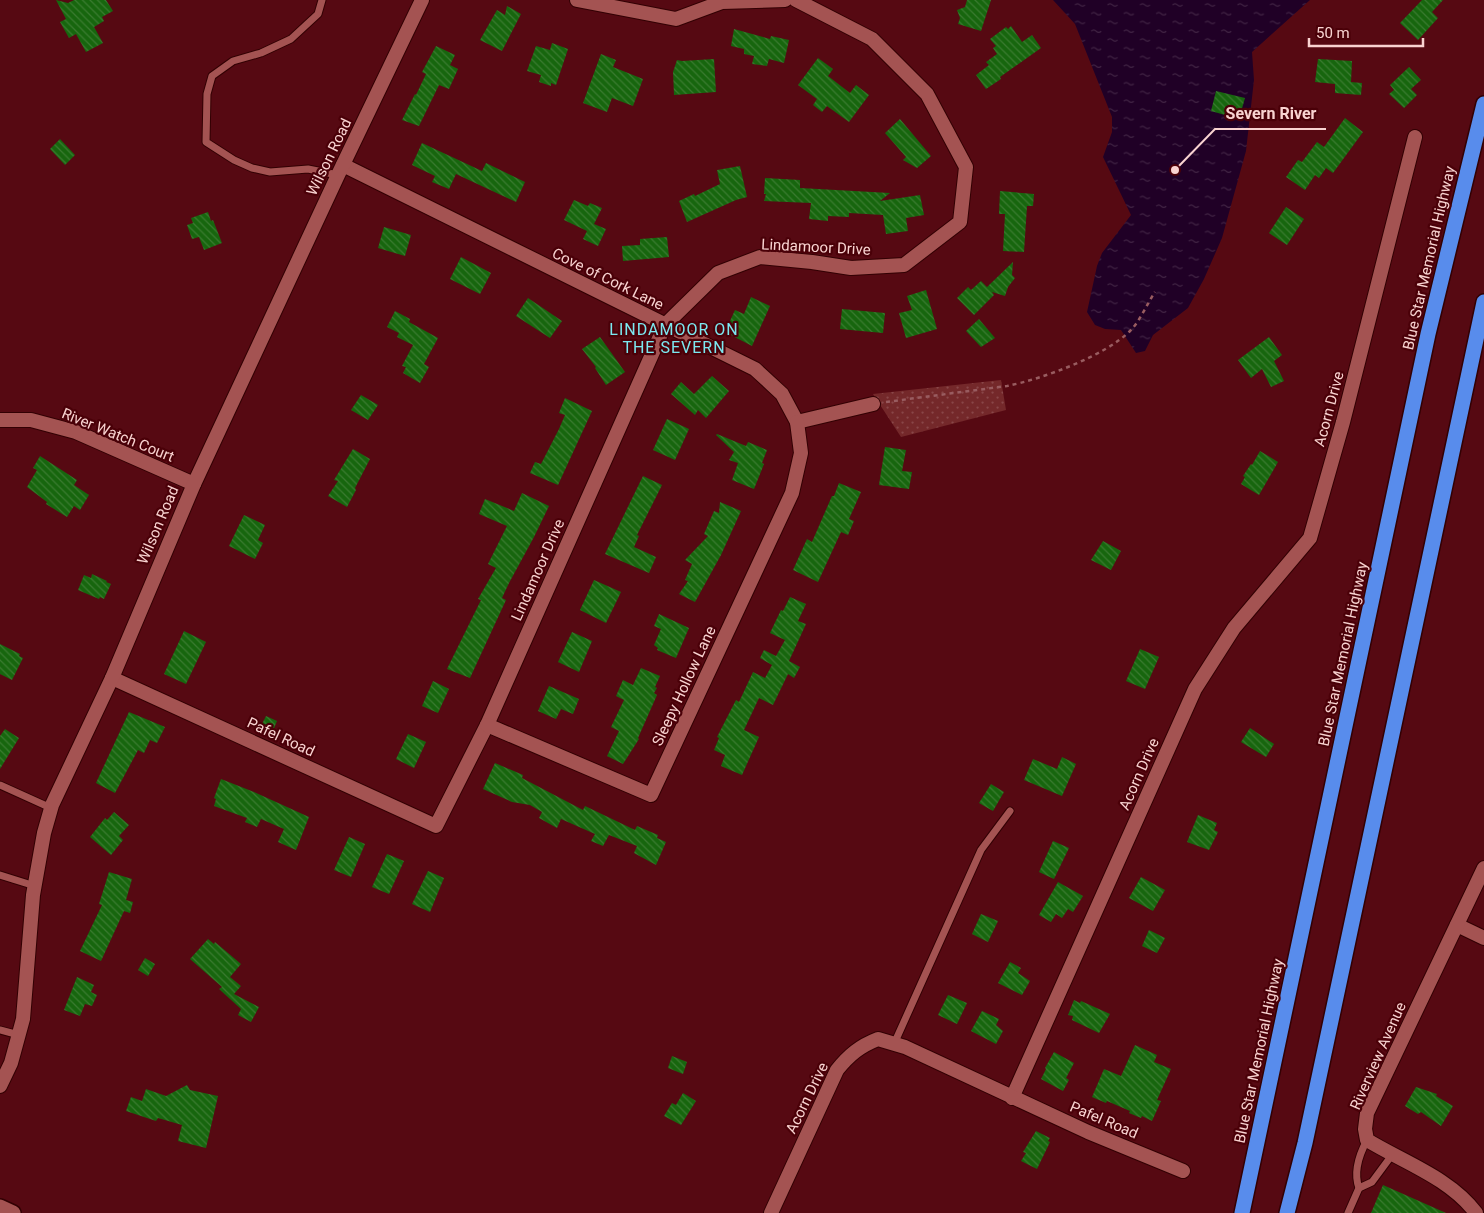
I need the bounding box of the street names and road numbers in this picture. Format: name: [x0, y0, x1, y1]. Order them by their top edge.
street label: Wilson Road: [303, 116, 355, 198]
street label: Blue Star Memorial Highway: [1399, 164, 1459, 352]
street label: Lindamoor Drive: [761, 235, 871, 259]
street label: Cove of Cork Lane: [549, 244, 667, 314]
street label: Acorn Drive: [1310, 369, 1348, 449]
street label: River Watch Court: [59, 404, 177, 466]
street label: Wilson Road: [133, 483, 183, 567]
street label: Lindamoor Drive: [508, 516, 568, 624]
street label: Blue Star Memorial Highway: [1315, 560, 1371, 748]
street label: Sleepy Hollow Lane: [648, 623, 720, 749]
street label: Pafel Road: [244, 714, 318, 760]
street label: Acorn Drive: [1115, 735, 1163, 813]
street label: Blue Star Memorial Highway: [1231, 957, 1287, 1145]
street label: Riverview Avenue: [1346, 999, 1410, 1113]
street label: Acorn Drive: [782, 1059, 832, 1137]
street label: Pafel Road: [1067, 1098, 1141, 1142]

